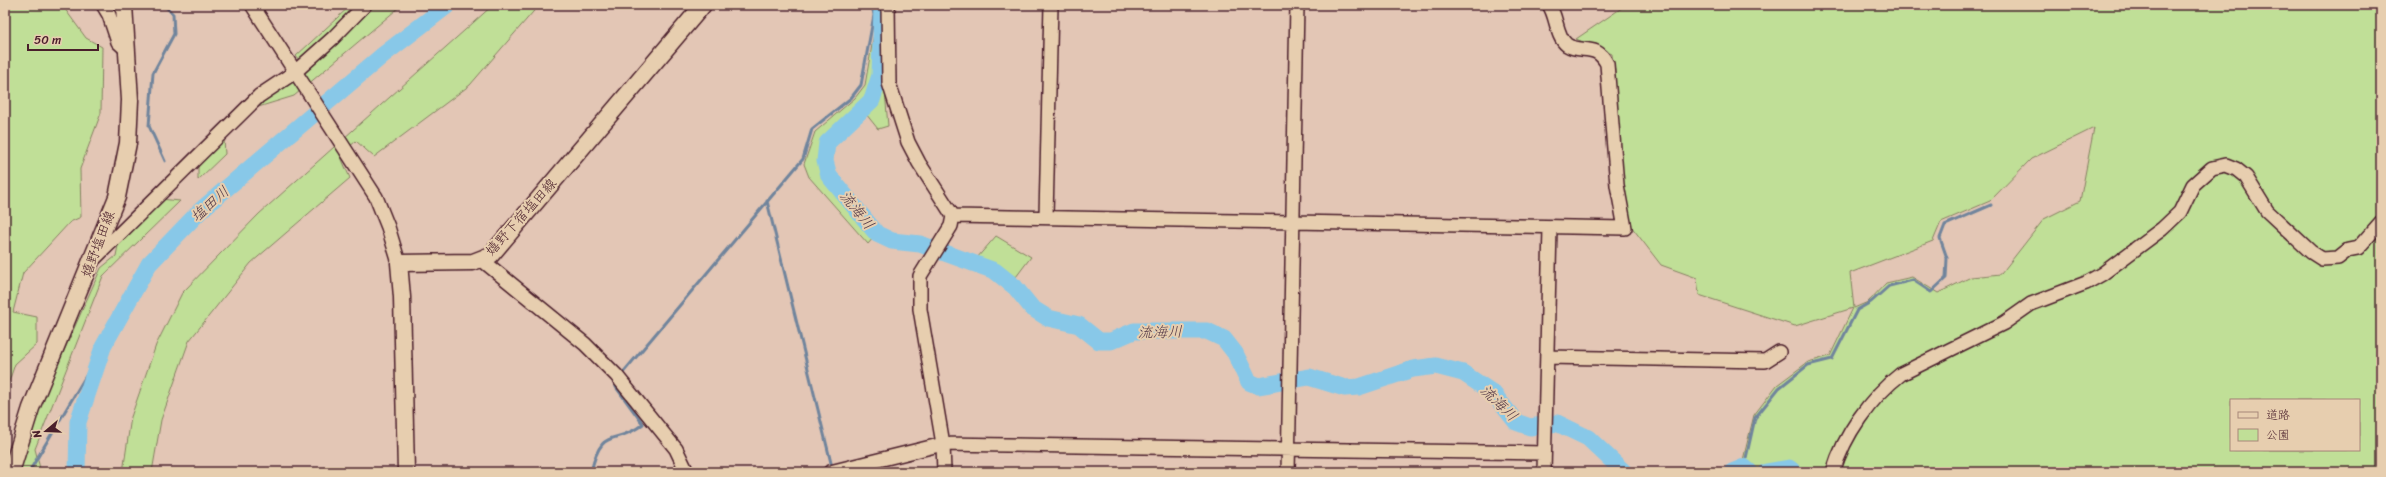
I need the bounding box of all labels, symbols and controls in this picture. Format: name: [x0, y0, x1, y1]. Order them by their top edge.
scale bar: [28, 26, 98, 52]
text: 50 m: [34, 29, 61, 51]
street label: 嬉野下宿塩田線: [479, 172, 563, 262]
water label: 塩田川: [185, 179, 235, 229]
water label: 流海川: [833, 184, 881, 236]
street label: 嬉野塩田線: [74, 207, 122, 281]
water label: 流海川: [1137, 319, 1183, 345]
water label: 流海川: [1474, 378, 1524, 428]
legend: [2230, 399, 2360, 451]
text: 道路: [2266, 404, 2290, 426]
north arrow: [26, 411, 66, 451]
text: 公園: [2266, 424, 2290, 446]
text: N: [27, 427, 48, 442]

